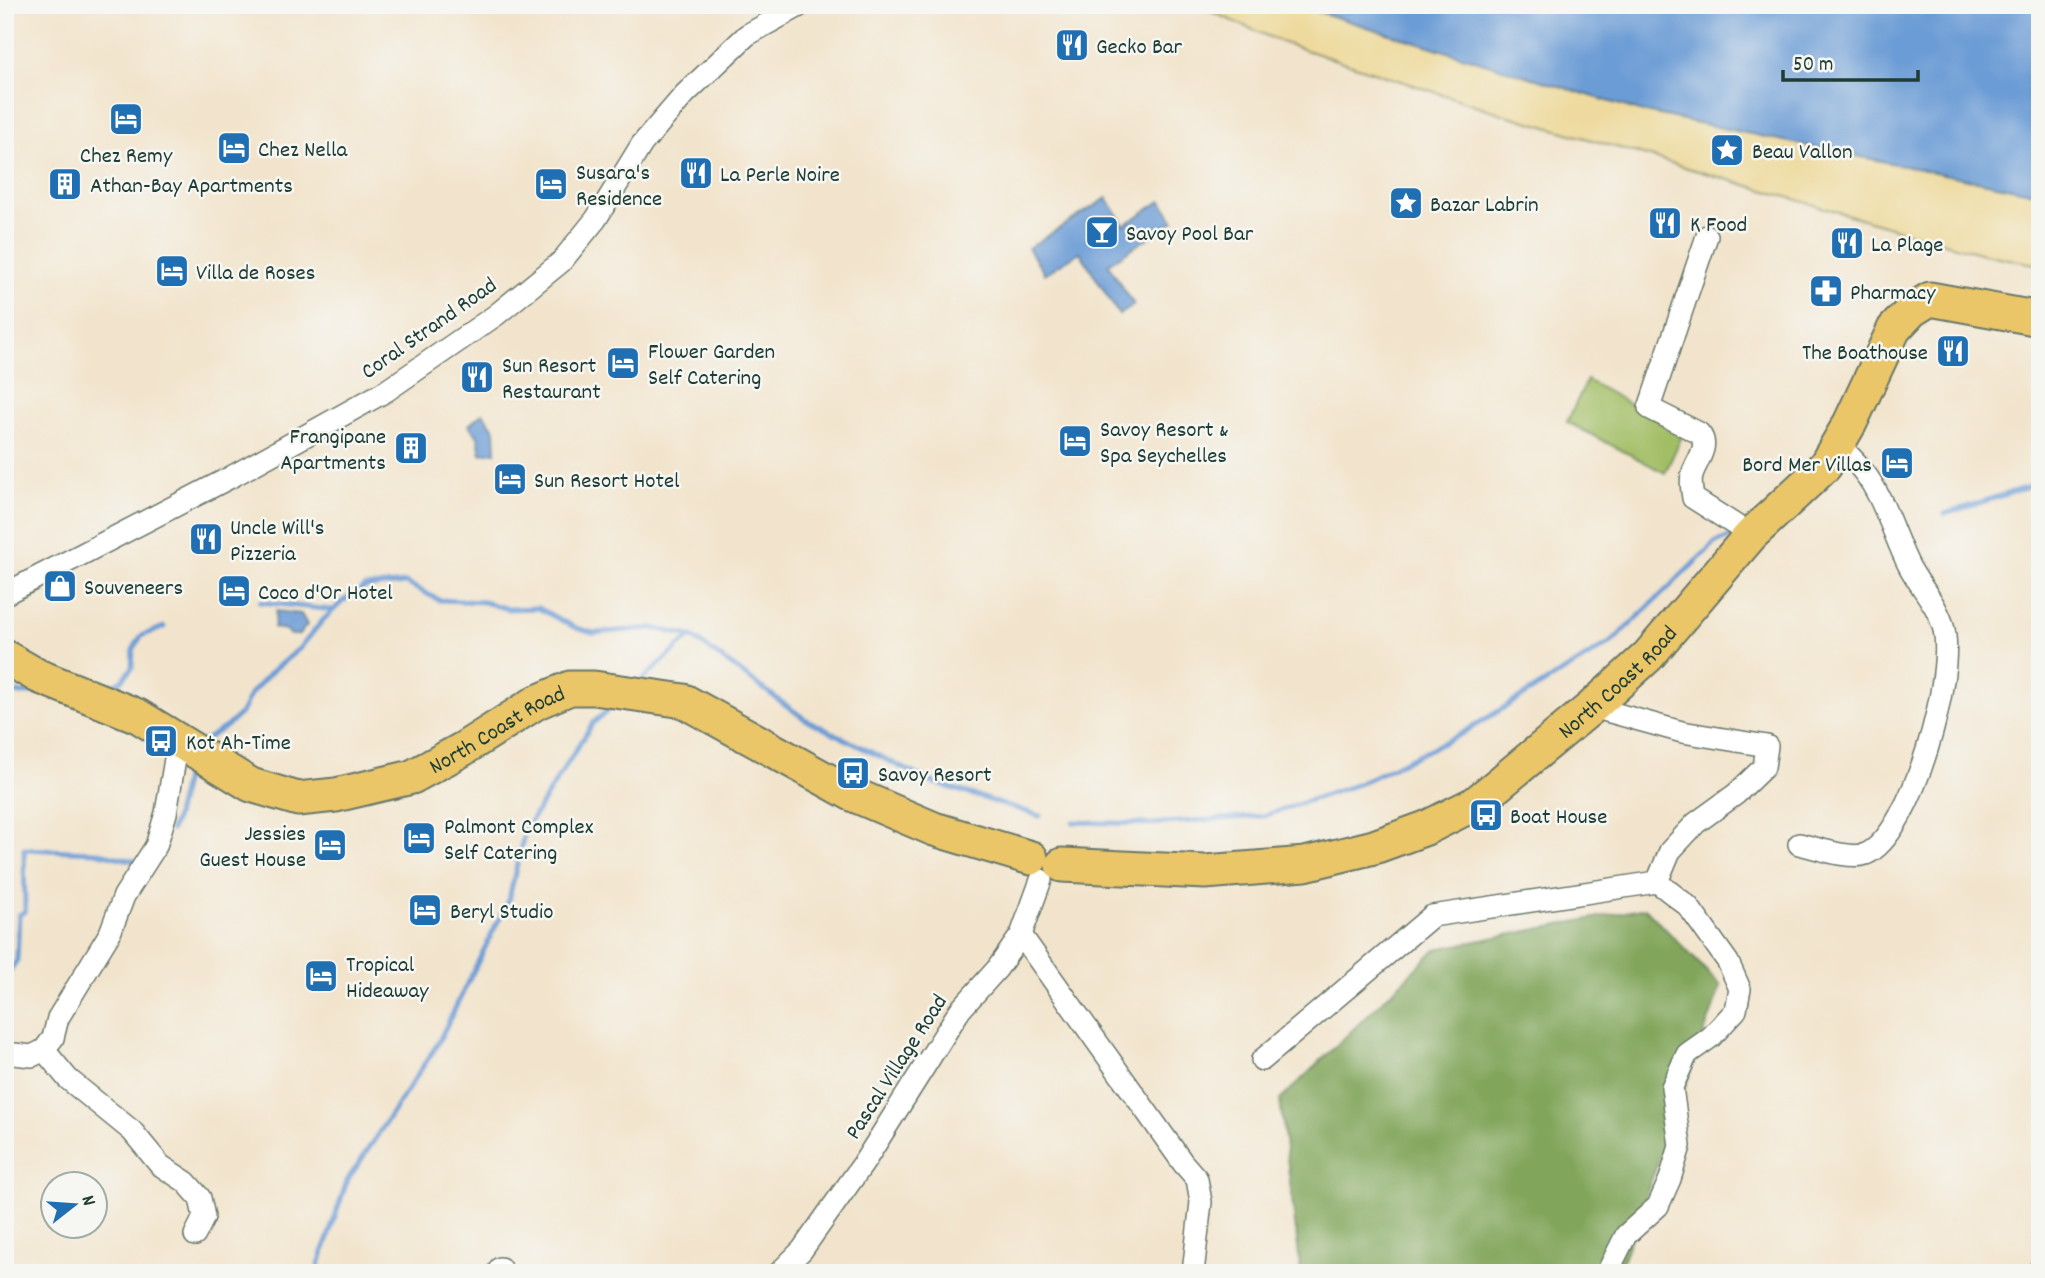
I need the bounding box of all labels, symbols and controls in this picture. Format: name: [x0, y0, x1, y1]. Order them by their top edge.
restaurant icon: Gecko Bar: [1053, 26, 1091, 64]
place label: Gecko Bar: [1096, 32, 1183, 65]
scale bar: [1783, 38, 1917, 82]
text: 50 m: [1793, 51, 1833, 81]
hotel icon: Chez Remy: [107, 100, 145, 138]
hotel icon: Chez Nella: [215, 129, 253, 167]
place icon: Beau Vallon: [1708, 131, 1746, 169]
place label: Chez Nella: [258, 135, 348, 168]
place label: Beau Vallon: [1752, 137, 1853, 170]
place label: Chez Remy: [80, 141, 173, 174]
restaurant icon: La Perle Noire: [677, 154, 715, 192]
place label: Susara's Residence: [576, 158, 662, 217]
place label: La Perle Noire: [720, 160, 840, 193]
building icon: Athan-Bay Apartments: [46, 165, 84, 203]
hotel icon: Susara's Residence: [532, 165, 570, 203]
place label: Athan-Bay Apartments: [90, 171, 293, 204]
place icon: Bazar Labrin: [1387, 184, 1425, 222]
place label: Bazar Labrin: [1430, 190, 1539, 223]
restaurant icon: K Food: [1646, 204, 1684, 242]
place label: K Food: [1690, 210, 1747, 243]
bar icon: Savoy Pool Bar: [1083, 213, 1121, 251]
place label: Savoy Pool Bar: [1126, 219, 1254, 252]
restaurant icon: La Plage: [1828, 224, 1866, 262]
place label: La Plage: [1871, 230, 1943, 263]
hotel icon: Villa de Roses: [153, 252, 191, 290]
place label: Villa de Roses: [196, 258, 315, 291]
street label: Coral Strand Road: [355, 271, 505, 389]
pharmacy icon: Pharmacy: [1807, 272, 1845, 310]
place label: Pharmacy: [1850, 278, 1936, 311]
restaurant icon: The Boathouse: [1934, 332, 1972, 370]
place label: Flower Garden Self Catering: [648, 337, 775, 396]
place label: The Boathouse: [1802, 338, 1928, 371]
hotel icon: Flower Garden Self Catering: [604, 344, 642, 382]
place label: Sun Resort Restaurant: [502, 351, 601, 410]
restaurant icon: Sun Resort Restaurant: [458, 358, 496, 396]
place label: Savoy Resort & Spa Seychelles: [1100, 415, 1229, 474]
place label: Frangipane Apartments: [280, 422, 386, 481]
hotel icon: Savoy Resort & Spa Seychelles: [1056, 422, 1094, 460]
building icon: Frangipane Apartments: [392, 429, 430, 467]
hotel icon: Bord Mer Villas: [1878, 444, 1916, 482]
place label: Bord Mer Villas: [1742, 450, 1872, 483]
hotel icon: Sun Resort Hotel: [491, 460, 529, 498]
place label: Sun Resort Hotel: [534, 466, 680, 499]
place label: Uncle Will's Pizzeria: [230, 513, 324, 572]
restaurant icon: Uncle Will's Pizzeria: [187, 520, 225, 558]
shop icon: Souveneers: [41, 567, 79, 605]
hotel icon: Coco d'Or Hotel: [215, 572, 253, 610]
place label: Souveneers: [84, 573, 183, 606]
place label: Coco d'Or Hotel: [258, 578, 393, 611]
street label: North Coast Road: [1552, 620, 1687, 749]
street label: North Coast Road: [424, 679, 571, 785]
bus stop icon: Kot Ah-Time: [142, 722, 180, 760]
place label: Kot Ah-Time: [186, 728, 291, 761]
bus stop icon: Savoy Resort: [834, 754, 872, 792]
place label: Savoy Resort: [878, 760, 992, 793]
bus stop icon: Boat House: [1467, 796, 1505, 834]
place label: Boat House: [1510, 802, 1607, 835]
place label: Palmont Complex Self Catering: [444, 812, 594, 871]
place label: Jessies Guest House: [199, 819, 306, 878]
hotel icon: Palmont Complex Self Catering: [400, 819, 438, 857]
hotel icon: Jessies Guest House: [311, 826, 349, 864]
hotel icon: Beryl Studio: [406, 891, 444, 929]
place label: Beryl Studio: [450, 897, 553, 930]
place label: Tropical Hideaway: [346, 950, 429, 1009]
hotel icon: Tropical Hideaway: [302, 957, 340, 995]
street label: Pascal Village Road: [839, 989, 957, 1147]
north arrow: [38, 1170, 108, 1240]
text: N: [73, 1193, 101, 1209]

